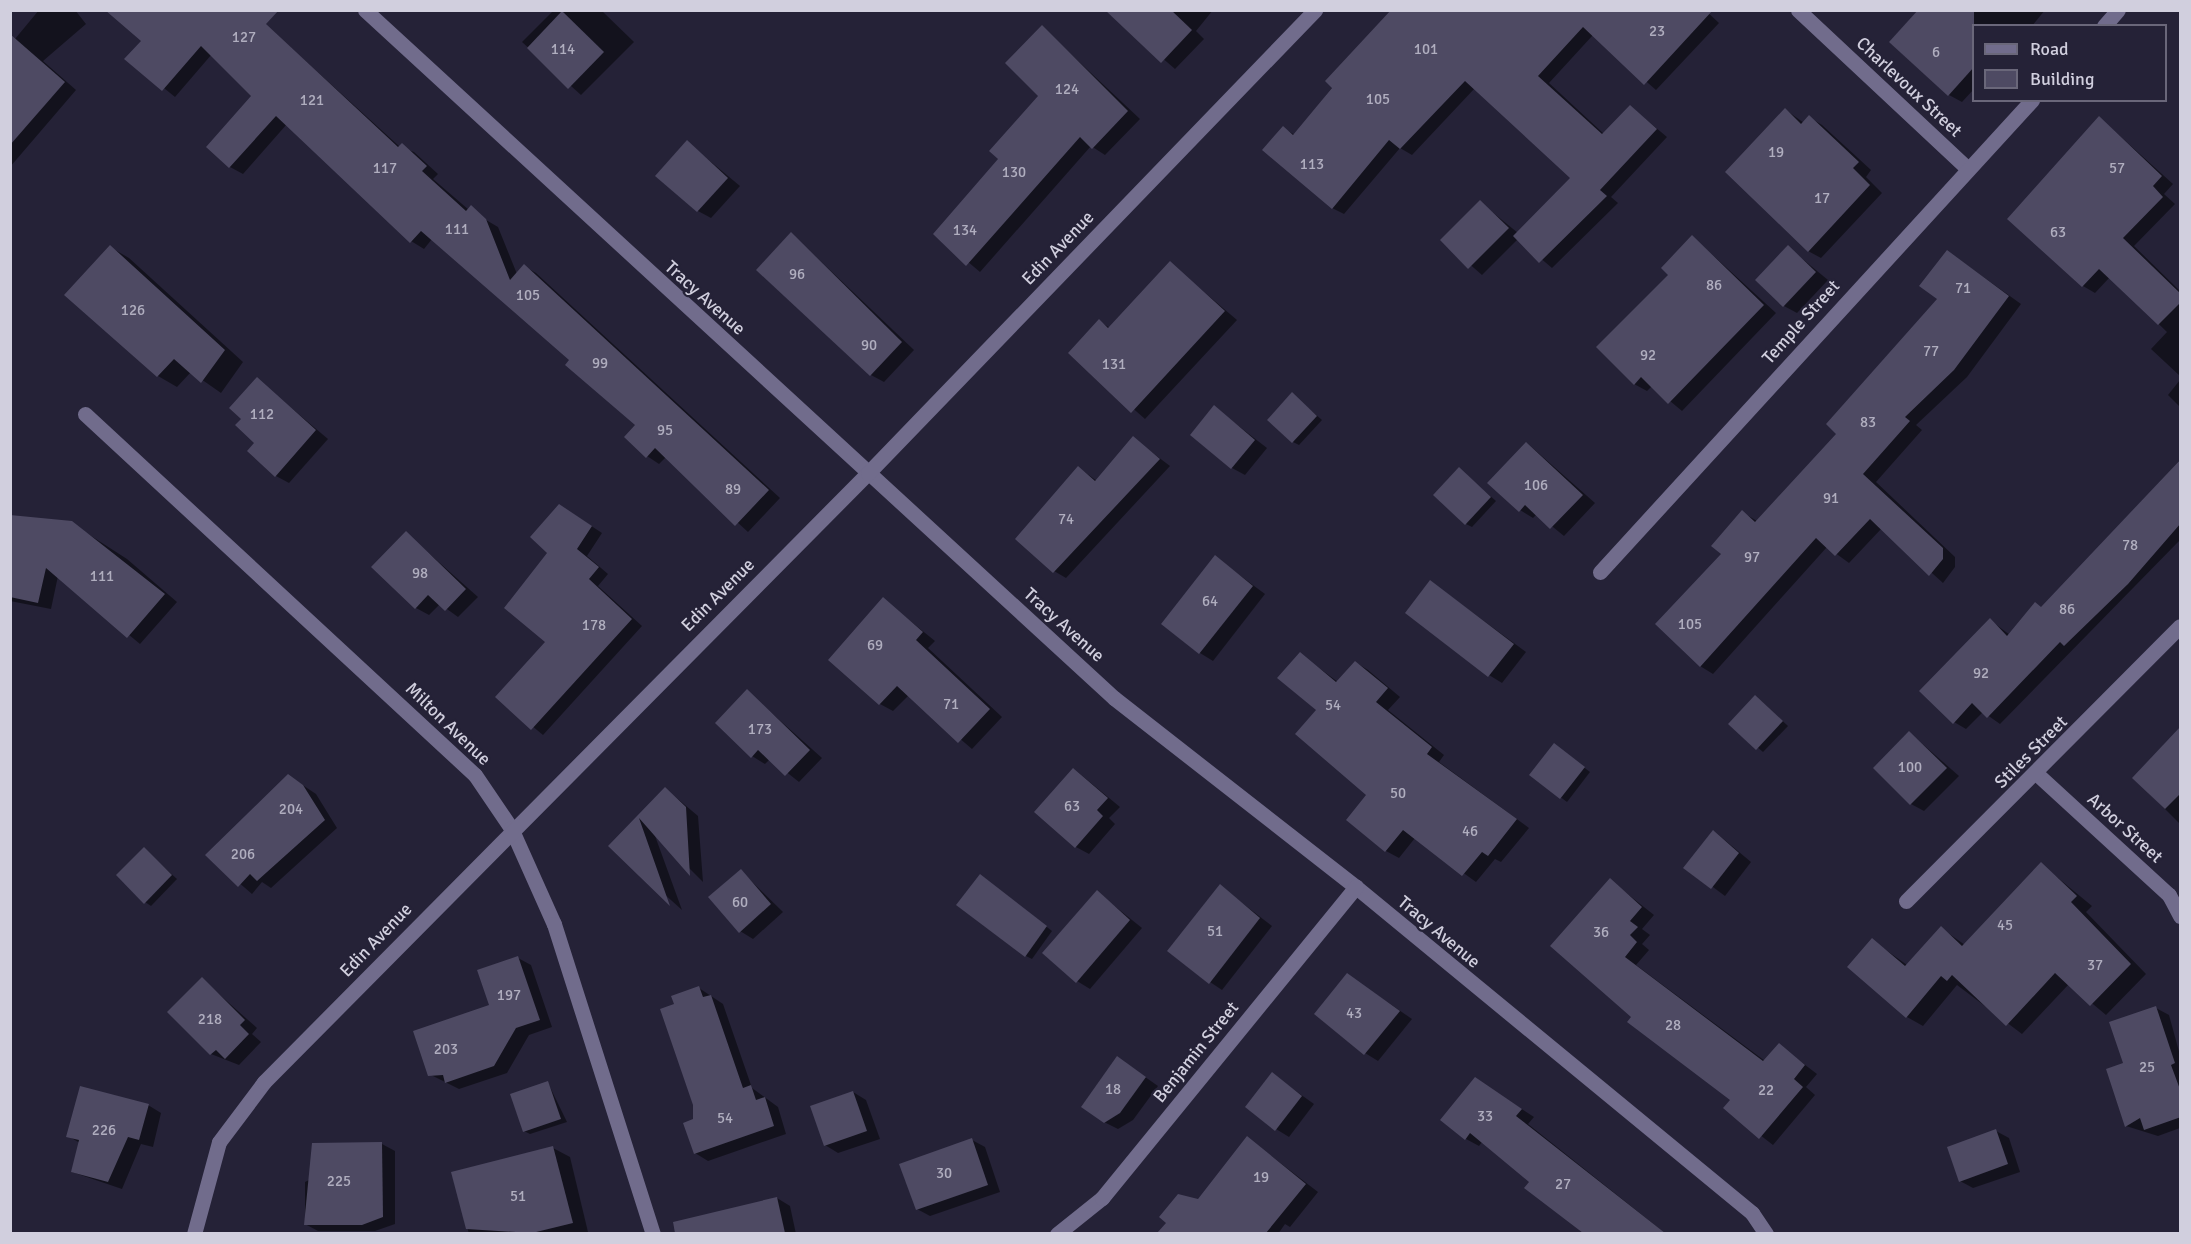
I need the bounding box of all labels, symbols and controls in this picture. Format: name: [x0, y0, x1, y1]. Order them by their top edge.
house number: 23: [1649, 23, 1665, 41]
legend: [1972, 24, 2167, 102]
house number: 127: [232, 29, 256, 47]
street label: Charlevoux Street: [1852, 33, 1966, 141]
text: Road: [2030, 38, 2069, 60]
house number: 114: [551, 41, 575, 59]
house number: 101: [1414, 41, 1438, 59]
house number: 6: [1932, 44, 1940, 62]
text: Building: [2030, 68, 2094, 90]
house number: 124: [1055, 81, 1079, 99]
house number: 105: [1366, 91, 1390, 109]
house number: 121: [300, 92, 324, 110]
house number: 19: [1768, 144, 1784, 162]
house number: 113: [1300, 156, 1324, 174]
house number: 117: [373, 160, 397, 178]
house number: 57: [2109, 160, 2125, 178]
house number: 130: [1002, 164, 1026, 182]
house number: 17: [1814, 190, 1830, 208]
street label: Edin Avenue: [1017, 207, 1099, 289]
house number: 111: [445, 221, 469, 239]
house number: 134: [953, 222, 977, 240]
house number: 63: [2050, 224, 2066, 242]
street label: Tracy Avenue: [660, 256, 750, 340]
house number: 96: [789, 266, 805, 284]
street label: Temple Street: [1758, 276, 1844, 368]
house number: 86: [1706, 277, 1722, 295]
house number: 71: [1955, 280, 1971, 298]
house number: 105: [516, 287, 540, 305]
house number: 126: [121, 302, 145, 320]
house number: 90: [861, 337, 877, 355]
house number: 77: [1923, 343, 1939, 361]
house number: 92: [1640, 347, 1656, 365]
house number: 99: [592, 355, 608, 373]
house number: 131: [1102, 356, 1126, 374]
house number: 112: [250, 406, 274, 424]
house number: 83: [1860, 414, 1876, 432]
house number: 95: [657, 422, 673, 440]
house number: 106: [1524, 477, 1548, 495]
house number: 89: [725, 481, 741, 499]
house number: 91: [1823, 490, 1839, 508]
house number: 74: [1058, 511, 1074, 529]
house number: 78: [2122, 537, 2138, 555]
house number: 97: [1744, 549, 1760, 567]
street label: Edin Avenue: [677, 554, 759, 636]
house number: 98: [412, 565, 428, 583]
house number: 111: [90, 568, 114, 586]
street label: Tracy Avenue: [1019, 583, 1109, 667]
house number: 64: [1202, 593, 1218, 611]
house number: 86: [2059, 601, 2075, 619]
house number: 105: [1678, 616, 1702, 634]
house number: 178: [582, 617, 606, 635]
house number: 69: [867, 637, 883, 655]
house number: 92: [1973, 665, 1989, 683]
street label: Milton Avenue: [401, 678, 495, 770]
house number: 71: [943, 696, 959, 714]
house number: 54: [1325, 697, 1341, 715]
street label: Stiles Street: [1990, 711, 2072, 793]
house number: 173: [748, 721, 772, 739]
house number: 100: [1898, 759, 1922, 777]
house number: 50: [1390, 785, 1406, 803]
street label: Arbor Street: [2083, 789, 2167, 867]
house number: 63: [1064, 798, 1080, 816]
house number: 204: [279, 801, 303, 819]
house number: 46: [1462, 823, 1478, 841]
house number: 206: [231, 846, 255, 864]
street label: Tracy Avenue: [1393, 891, 1485, 973]
house number: 60: [732, 894, 748, 912]
street label: Edin Avenue: [335, 899, 417, 981]
house number: 45: [1997, 917, 2013, 935]
house number: 51: [1207, 923, 1223, 941]
house number: 36: [1593, 924, 1609, 942]
house number: 37: [2087, 957, 2103, 975]
house number: 197: [497, 987, 521, 1005]
street label: Benjamin Street: [1149, 997, 1243, 1107]
house number: 43: [1346, 1005, 1362, 1023]
house number: 218: [198, 1011, 222, 1029]
house number: 28: [1665, 1017, 1681, 1035]
house number: 203: [434, 1041, 458, 1059]
house number: 25: [2139, 1059, 2155, 1077]
house number: 18: [1105, 1081, 1121, 1099]
house number: 22: [1758, 1082, 1774, 1100]
house number: 33: [1477, 1108, 1493, 1126]
house number: 54: [717, 1110, 733, 1128]
house number: 226: [92, 1122, 116, 1140]
house number: 30: [936, 1165, 952, 1183]
house number: 19: [1253, 1169, 1269, 1187]
house number: 225: [327, 1173, 351, 1191]
house number: 27: [1555, 1176, 1571, 1194]
house number: 51: [510, 1188, 526, 1206]

